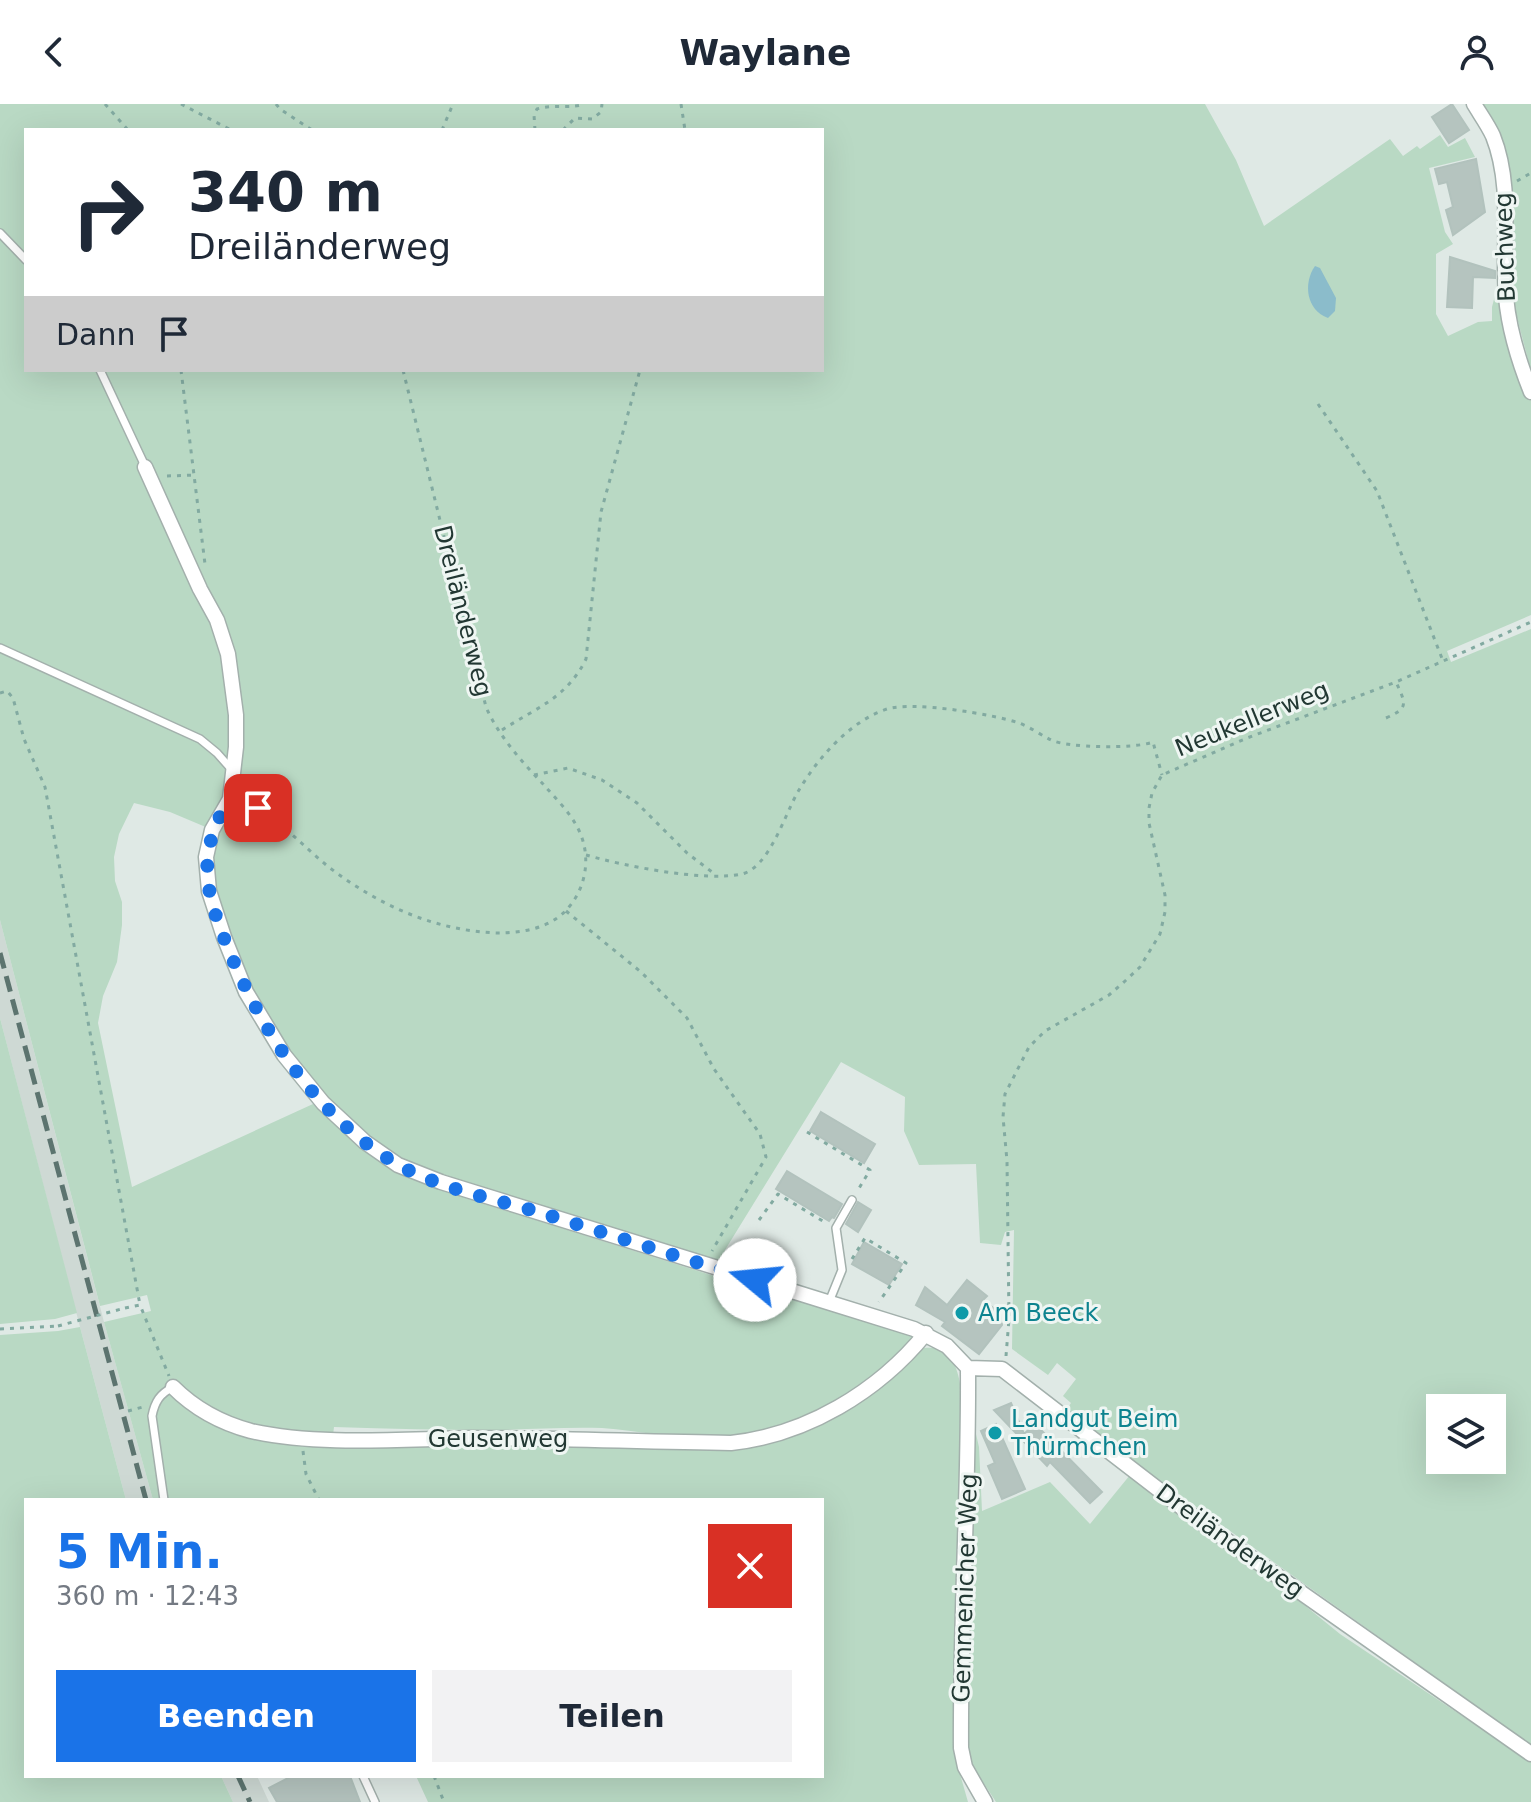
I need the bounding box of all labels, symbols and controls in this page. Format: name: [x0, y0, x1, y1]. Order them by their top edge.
icon: back: [32, 30, 76, 74]
icon: person: [1455, 30, 1499, 74]
text: Waylane: [680, 32, 851, 73]
text: 340 m: [188, 159, 383, 224]
icon: right: [56, 160, 160, 264]
street label: Buchweg: [1489, 192, 1521, 302]
text: Dreiländerweg: [188, 226, 451, 267]
icon: arrive: [152, 312, 196, 356]
text: Dann: [56, 317, 136, 352]
street label: Dreiländerweg: [428, 523, 498, 699]
street label: Neukellerweg: [1171, 675, 1333, 763]
pin: [224, 774, 292, 842]
icon: arrive: [236, 786, 280, 830]
position arrow: [713, 1238, 797, 1322]
place label: Am Beeck: [978, 1299, 1099, 1327]
marker: Am Beeck: [953, 1304, 971, 1322]
map controls: [1426, 1394, 1506, 1474]
button: layers: [1426, 1394, 1506, 1474]
place label: Landgut Beim Thürmchen: [1010, 1405, 1178, 1461]
marker: Landgut Beim Thürmchen: [986, 1424, 1004, 1442]
street label: Geusenweg: [428, 1425, 568, 1453]
street label: Gemmenicher Weg: [947, 1473, 983, 1703]
street label: Dreiländerweg: [1151, 1478, 1309, 1604]
text: 5 Min.: [56, 1523, 223, 1579]
button: close: [708, 1524, 792, 1608]
text: 360 m · 12:43: [56, 1581, 239, 1611]
button: Beenden: [56, 1670, 416, 1762]
button: Teilen: [432, 1670, 792, 1762]

